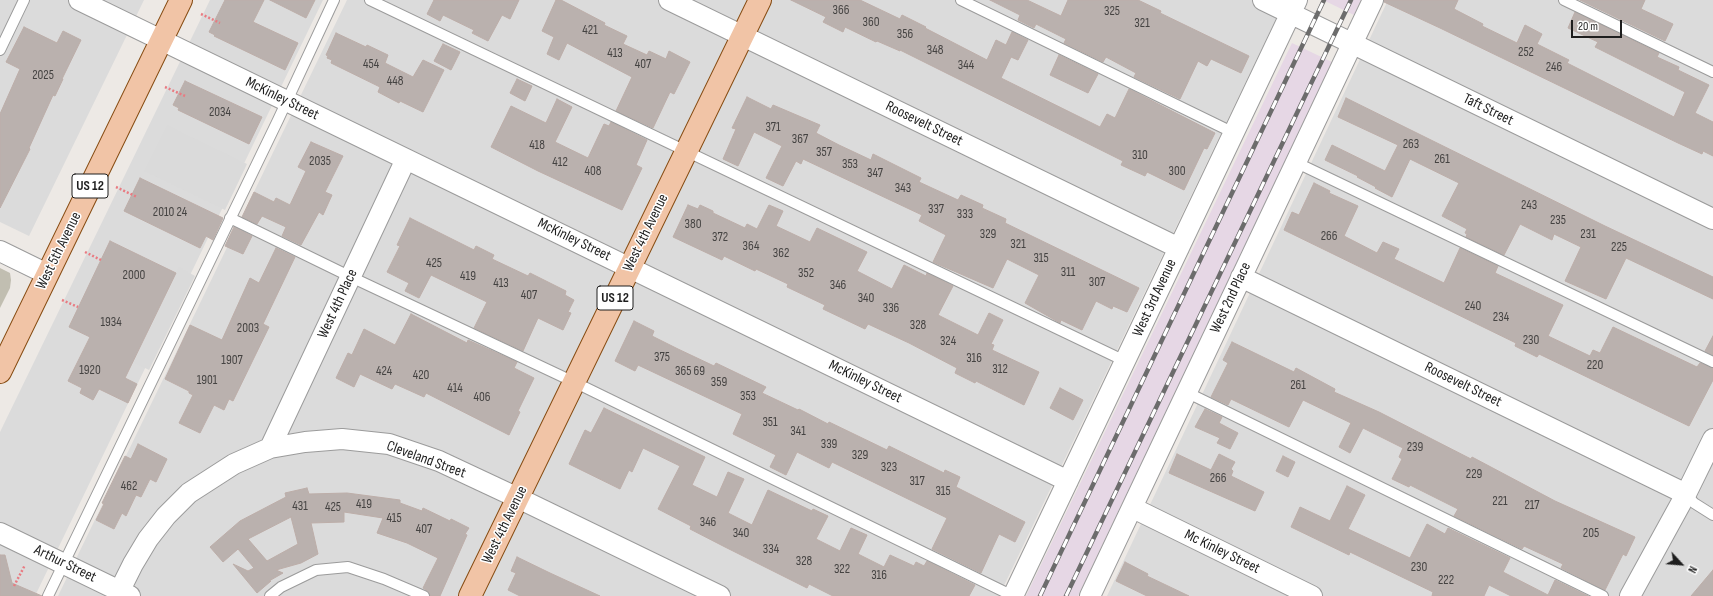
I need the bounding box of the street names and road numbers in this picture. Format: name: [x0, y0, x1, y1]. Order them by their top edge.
street label: McKinley Street: [242, 73, 322, 125]
street label: Taft Street: [1460, 90, 1516, 130]
street label: Roosevelt Street: [882, 98, 966, 150]
road number: US 12: [72, 174, 108, 198]
street label: West 4th Avenue: [619, 191, 673, 275]
street label: West 5th Avenue: [33, 209, 85, 293]
street label: McKinley Street: [534, 214, 614, 266]
street label: West 3rd Avenue: [1129, 256, 1181, 340]
street label: West 2nd Place: [1207, 260, 1255, 336]
street label: West 4th Place: [314, 266, 362, 342]
road number: US 12: [597, 286, 633, 310]
street label: McKinley Street: [825, 356, 905, 408]
street label: Roosevelt Street: [1421, 359, 1505, 411]
street label: Cleveland Street: [384, 437, 468, 483]
street label: West 4th Avenue: [478, 483, 532, 567]
street label: Mc Kinley Street: [1181, 526, 1263, 578]
street label: Arthur Street: [31, 541, 99, 587]

